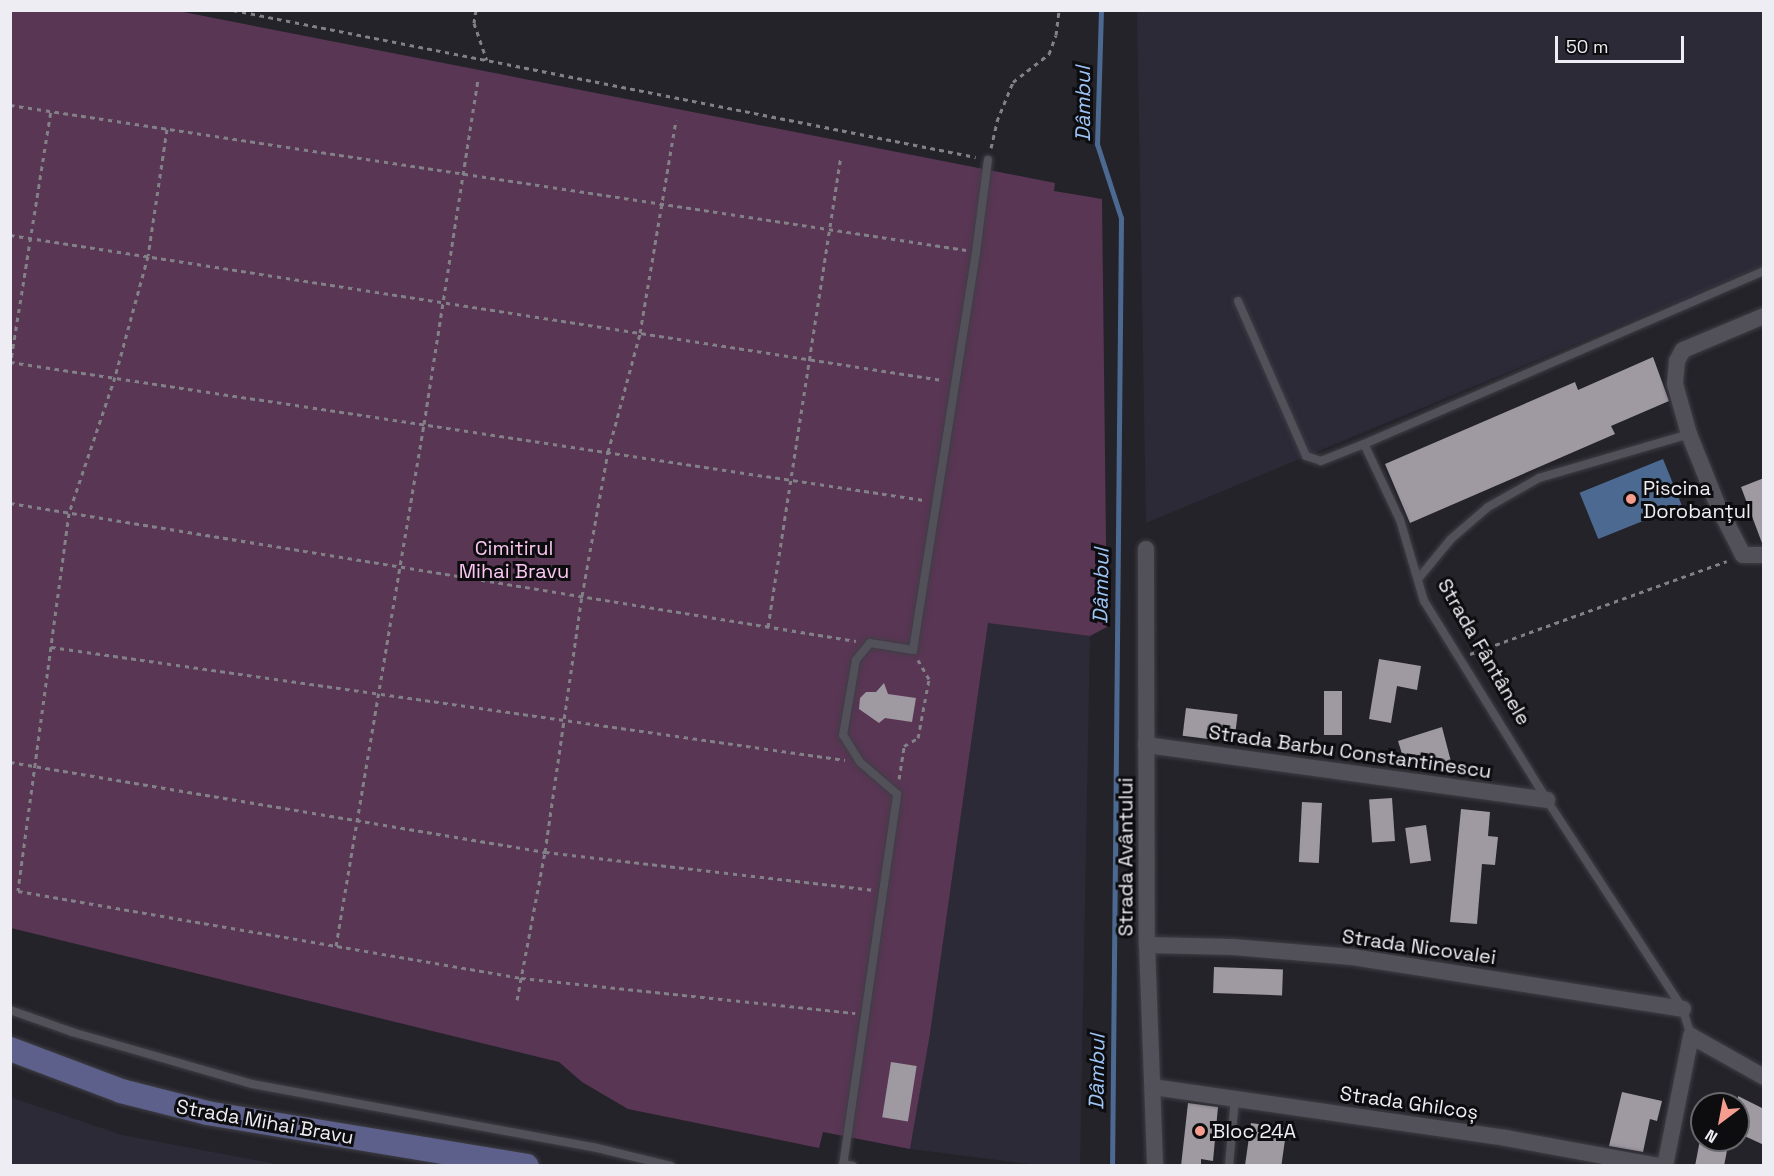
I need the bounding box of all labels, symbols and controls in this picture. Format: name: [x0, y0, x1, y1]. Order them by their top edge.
scale bar: [1558, 24, 1687, 62]
text: 50 m: [1566, 35, 1608, 58]
water label: Dâmbul: [1070, 66, 1096, 142]
place label: Piscina Dorobanțul: [1643, 476, 1751, 523]
marker: Piscina Dorobanțul: [1624, 492, 1638, 506]
park label: Cimitirul Mihai Bravu: [459, 537, 569, 584]
water label: Dâmbul: [1088, 548, 1114, 624]
street label: Strada Fântânele: [1432, 575, 1536, 729]
street label: Strada Barbu Constantinescu: [1207, 720, 1493, 784]
street label: Strada Avântului: [1114, 777, 1138, 937]
street label: Strada Nicovalei: [1341, 924, 1497, 970]
water label: Dâmbul: [1084, 1034, 1110, 1110]
street label: Strada Ghilcoș: [1338, 1081, 1480, 1125]
north arrow: [1690, 1092, 1750, 1152]
street label: Strada Mihai Bravu: [174, 1095, 356, 1149]
place label: Bloc 24A: [1212, 1119, 1296, 1143]
marker: Bloc 24A: [1193, 1124, 1207, 1138]
text: N: [1701, 1124, 1721, 1148]

